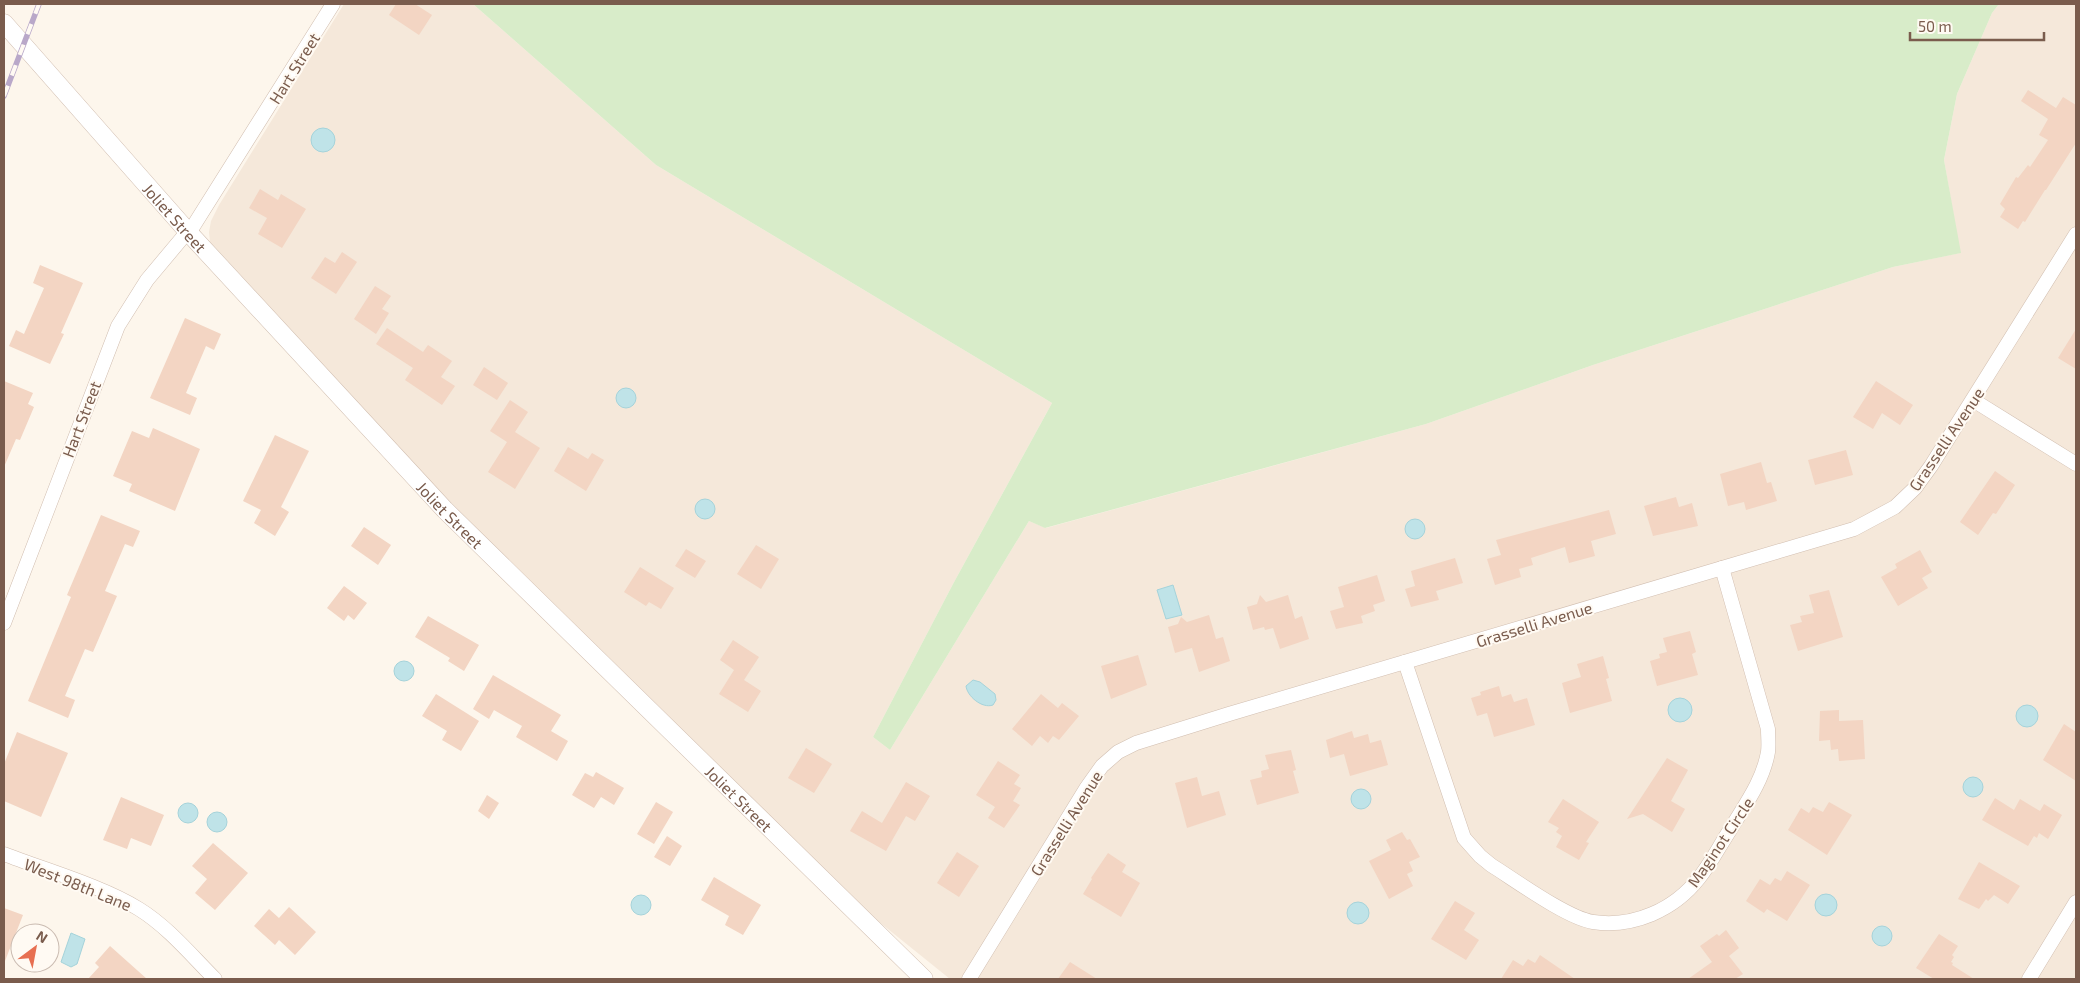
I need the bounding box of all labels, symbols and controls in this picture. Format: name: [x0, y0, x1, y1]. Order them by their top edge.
scale bar: [1910, 10, 2044, 42]
text: 50 m: [1918, 17, 1952, 35]
street label: Hart Street: [265, 29, 323, 107]
street label: Joliet Street: [140, 179, 211, 256]
street label: Hart Street: [58, 378, 104, 460]
street label: Grasselli Avenue: [1904, 384, 1988, 494]
street label: Joliet Street: [414, 477, 487, 552]
street label: Grasselli Avenue: [1474, 597, 1594, 651]
street label: Joliet Street: [702, 761, 777, 835]
street label: Grasselli Avenue: [1026, 767, 1106, 879]
street label: Maginot Circle: [1683, 793, 1757, 891]
street label: West 98th Lane: [22, 854, 134, 914]
north arrow: [10, 923, 60, 973]
text: N: [33, 927, 51, 946]

